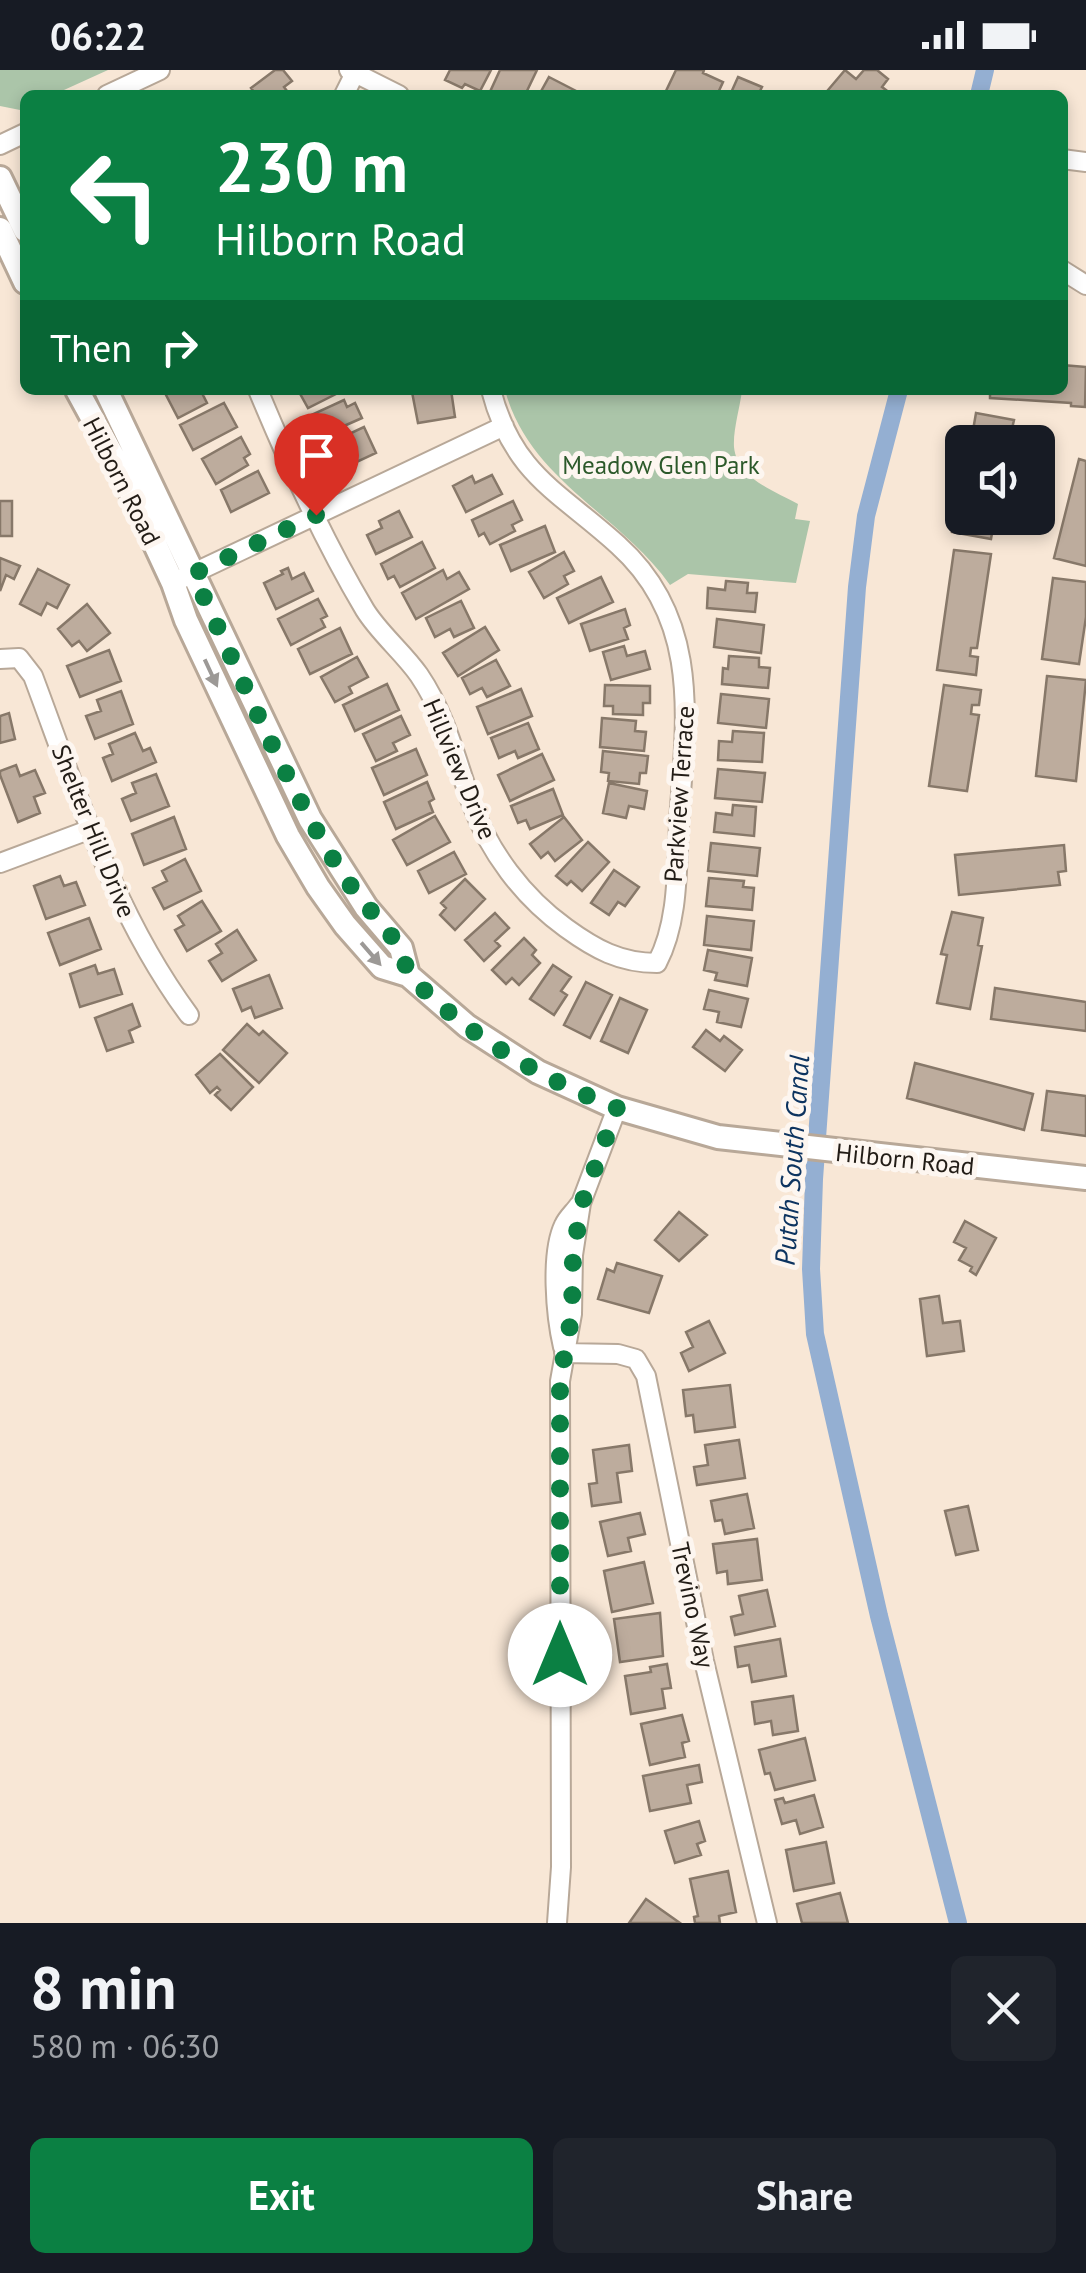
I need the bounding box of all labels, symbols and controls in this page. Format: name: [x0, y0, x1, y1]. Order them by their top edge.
text: 06:22: [50, 11, 146, 60]
text: 230 m: [215, 121, 408, 211]
icon: left: [50, 130, 180, 260]
text: Hilborn Road: [215, 209, 466, 267]
icon: right: [152, 320, 207, 375]
text: Then: [50, 323, 132, 372]
street label: Hilborn Road: [76, 412, 168, 550]
pin: [274, 413, 359, 516]
map controls: [945, 425, 1055, 535]
button: sound: [945, 425, 1055, 535]
icon: arrive: [289, 428, 344, 483]
park label: Meadow Glen Park: [562, 449, 760, 481]
one-way arrow: [203, 659, 220, 688]
street label: Hillview Drive: [416, 694, 504, 844]
street label: Parkview Terrace: [657, 705, 701, 883]
street label: Shelter Hill Drive: [45, 740, 143, 922]
one-way arrow: [359, 941, 381, 966]
water label: Putah South Canal: [766, 1053, 817, 1266]
street label: Hilborn Road: [834, 1136, 976, 1182]
street label: Trevino Way: [664, 1539, 722, 1671]
position arrow: [508, 1603, 612, 1707]
text: 8 min: [30, 1948, 176, 2026]
button: close: [951, 1956, 1056, 2061]
text: 580 m · 06:30: [30, 2025, 219, 2067]
button: Exit: [30, 2138, 533, 2253]
button: Share: [553, 2138, 1056, 2253]

